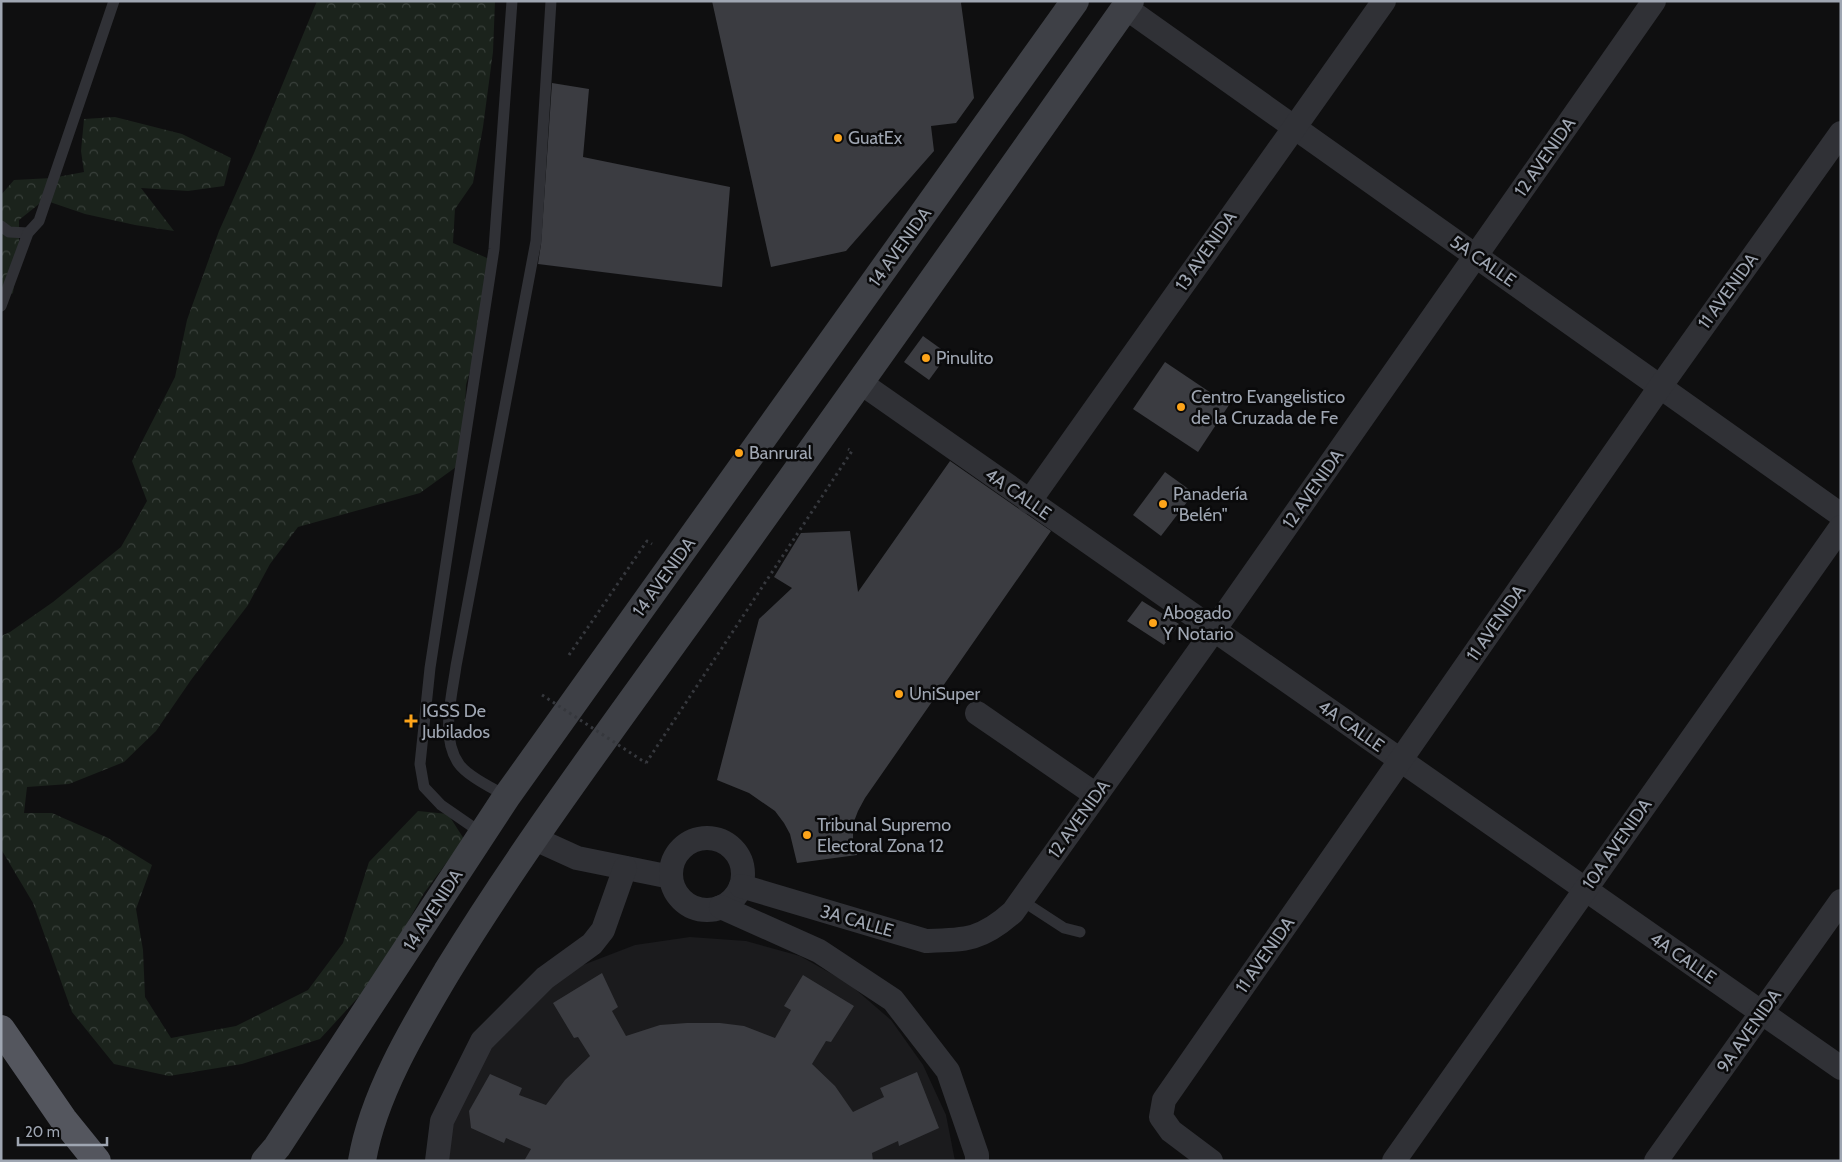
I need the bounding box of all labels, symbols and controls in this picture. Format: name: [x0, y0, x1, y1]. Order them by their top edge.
street label: 12 AVENIDA: [1510, 113, 1580, 201]
place label: GuatEx: [848, 127, 903, 149]
marker: GuatEx: [832, 132, 844, 144]
street label: 14 AVENIDA: [864, 203, 936, 291]
street label: 13 AVENIDA: [1171, 207, 1241, 295]
street label: 5A CALLE: [1446, 230, 1520, 292]
street label: 11 AVENIDA: [1693, 249, 1763, 333]
place label: Pinulito: [936, 347, 994, 369]
marker: Pinulito: [920, 352, 932, 364]
place label: Centro Evangelistico de la Cruzada de Fe: [1191, 386, 1345, 429]
marker: Centro Evangelistico de la Cruzada de Fe: [1175, 401, 1187, 413]
place label: Banrural: [749, 442, 813, 464]
street label: 12 AVENIDA: [1278, 445, 1348, 533]
marker: Banrural: [733, 447, 745, 459]
street label: 4A CALLE: [981, 463, 1055, 525]
place label: Panadería "Belén": [1173, 483, 1248, 526]
marker: Panadería "Belén": [1157, 498, 1169, 510]
street label: 14 AVENIDA: [628, 533, 700, 621]
street label: 11 AVENIDA: [1462, 581, 1530, 665]
place label: Abogado Y Notario: [1162, 602, 1234, 645]
marker: Abogado Y Notario: [1147, 617, 1159, 629]
place label: UniSuper: [909, 683, 980, 705]
marker: UniSuper: [893, 688, 905, 700]
street label: 4A CALLE: [1314, 695, 1388, 757]
place label: IGSS De Jubilados: [421, 700, 490, 743]
marker: IGSS De Jubilados: [404, 714, 418, 728]
street label: 12 AVENIDA: [1043, 775, 1115, 863]
street label: 10A AVENIDA: [1578, 794, 1656, 894]
place label: Tribunal Supremo Electoral Zona 12: [817, 814, 951, 857]
marker: Tribunal Supremo Electoral Zona 12: [801, 829, 813, 841]
street label: 14 AVENIDA: [399, 865, 467, 955]
street label: 3A CALLE: [818, 900, 896, 942]
street label: 11 AVENIDA: [1231, 913, 1299, 997]
street label: 4A CALLE: [1646, 927, 1720, 989]
street label: 9A AVENIDA: [1712, 985, 1786, 1077]
scale bar: [18, 1114, 106, 1146]
text: 20 m: [25, 1123, 60, 1141]

